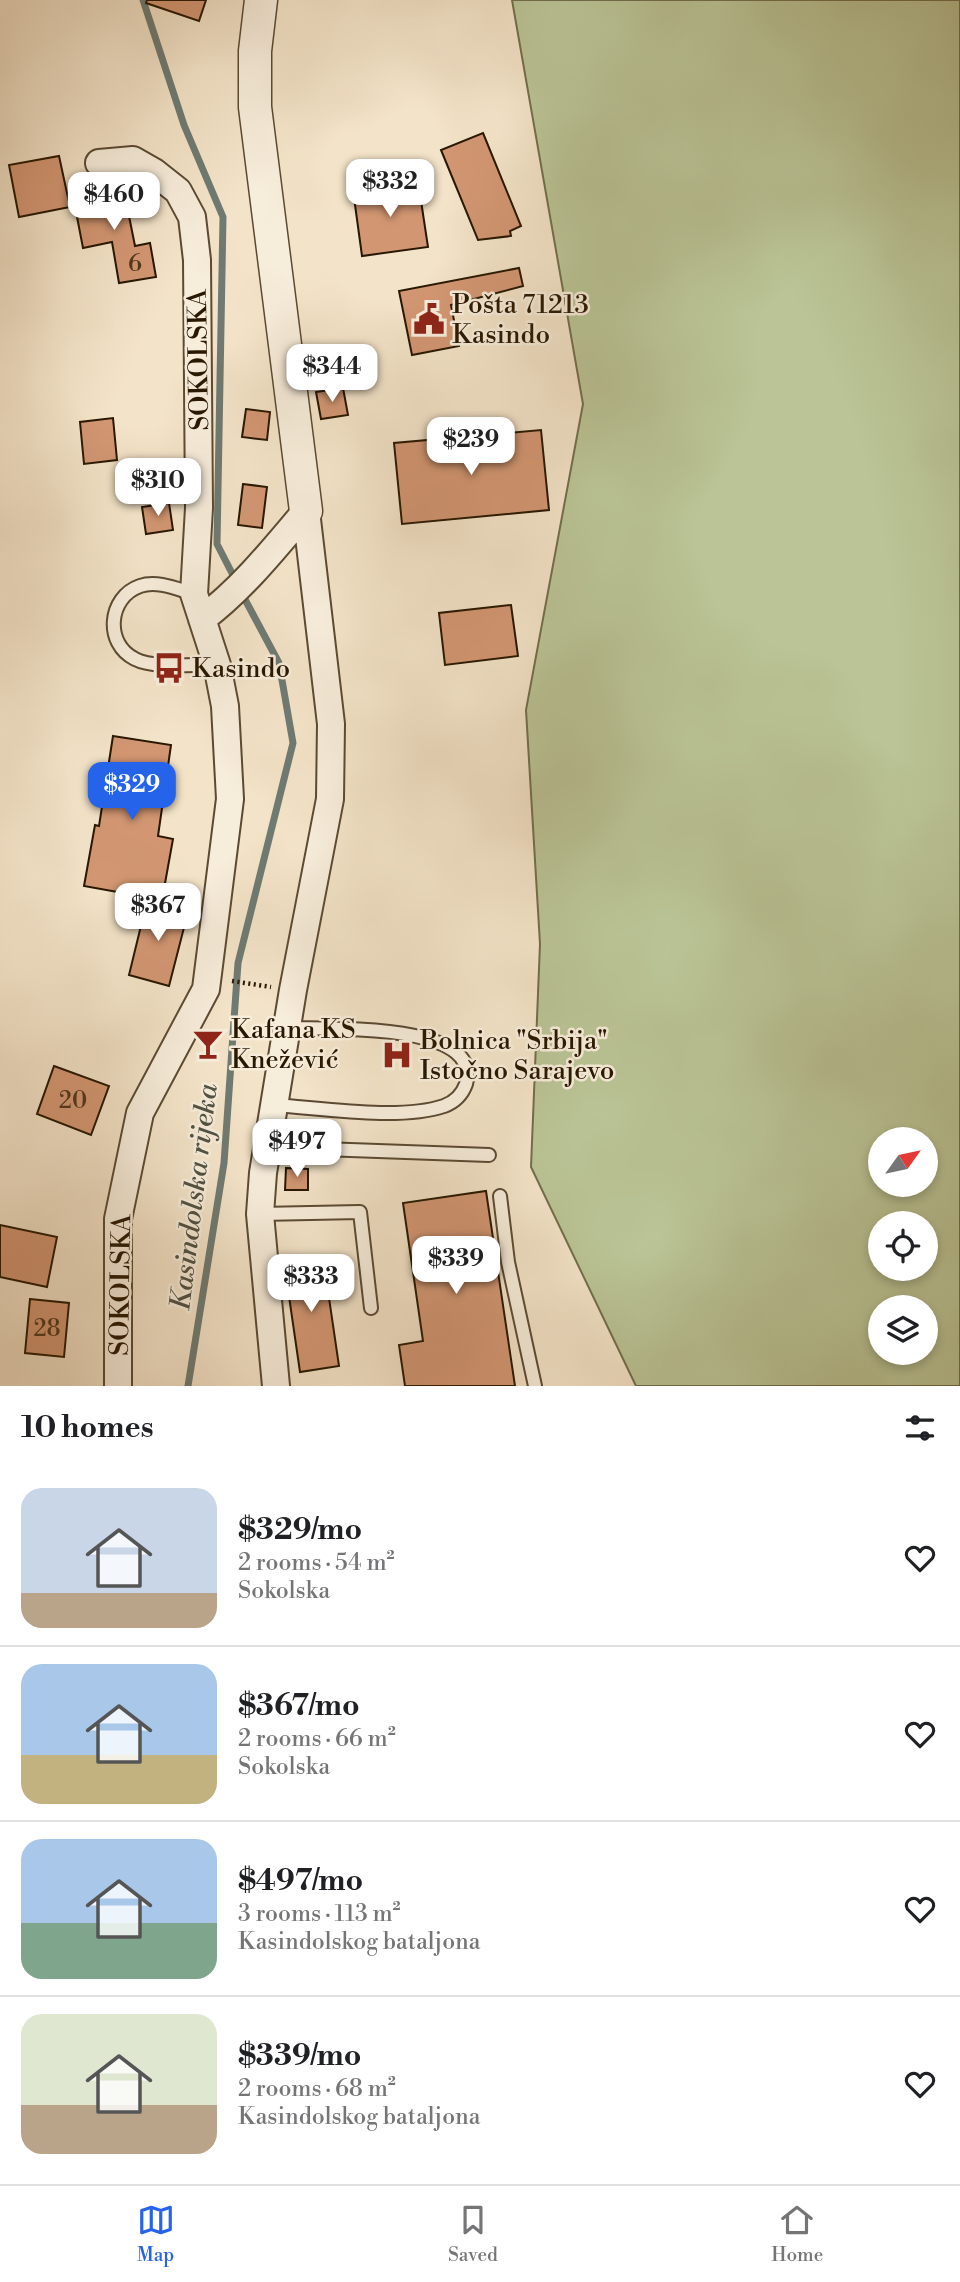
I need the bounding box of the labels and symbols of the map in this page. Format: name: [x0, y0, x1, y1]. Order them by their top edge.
pin: $332: [349, 160, 431, 219]
pin: $460: [73, 173, 155, 232]
house number: 6: [128, 250, 142, 278]
street label: SOKOLSKA: [182, 288, 216, 431]
place label: Pošta 71213 Kasindo: [452, 289, 589, 351]
public building icon: Pošta 71213 Kasindo: [412, 302, 446, 336]
pin: $344: [291, 344, 373, 404]
pin: $239: [430, 418, 512, 477]
pin: $310: [117, 458, 199, 518]
bus stop icon: Kasindo: [152, 651, 186, 685]
place label: Kasindo: [192, 653, 290, 685]
pin: $329: [91, 762, 173, 822]
pin: $367: [117, 884, 199, 943]
place label: Kafana KS Knežević: [231, 1014, 356, 1076]
place label: Bolnica "Srbija" Istočno Sarajevo: [419, 1025, 614, 1087]
bar icon: Kafana KS Knežević: [191, 1027, 225, 1061]
hospital icon: Bolnica "Srbija" Istočno Sarajevo: [380, 1038, 414, 1072]
water label: Kasindolska rijeka: [163, 1081, 226, 1313]
house number: 20: [59, 1087, 87, 1115]
pin: $497: [256, 1120, 338, 1179]
north arrow: [868, 1127, 938, 1197]
street label: SOKOLSKA: [104, 1213, 138, 1356]
pin: $339: [415, 1236, 497, 1296]
pin: $333: [270, 1254, 352, 1314]
house number: 28: [33, 1315, 61, 1343]

